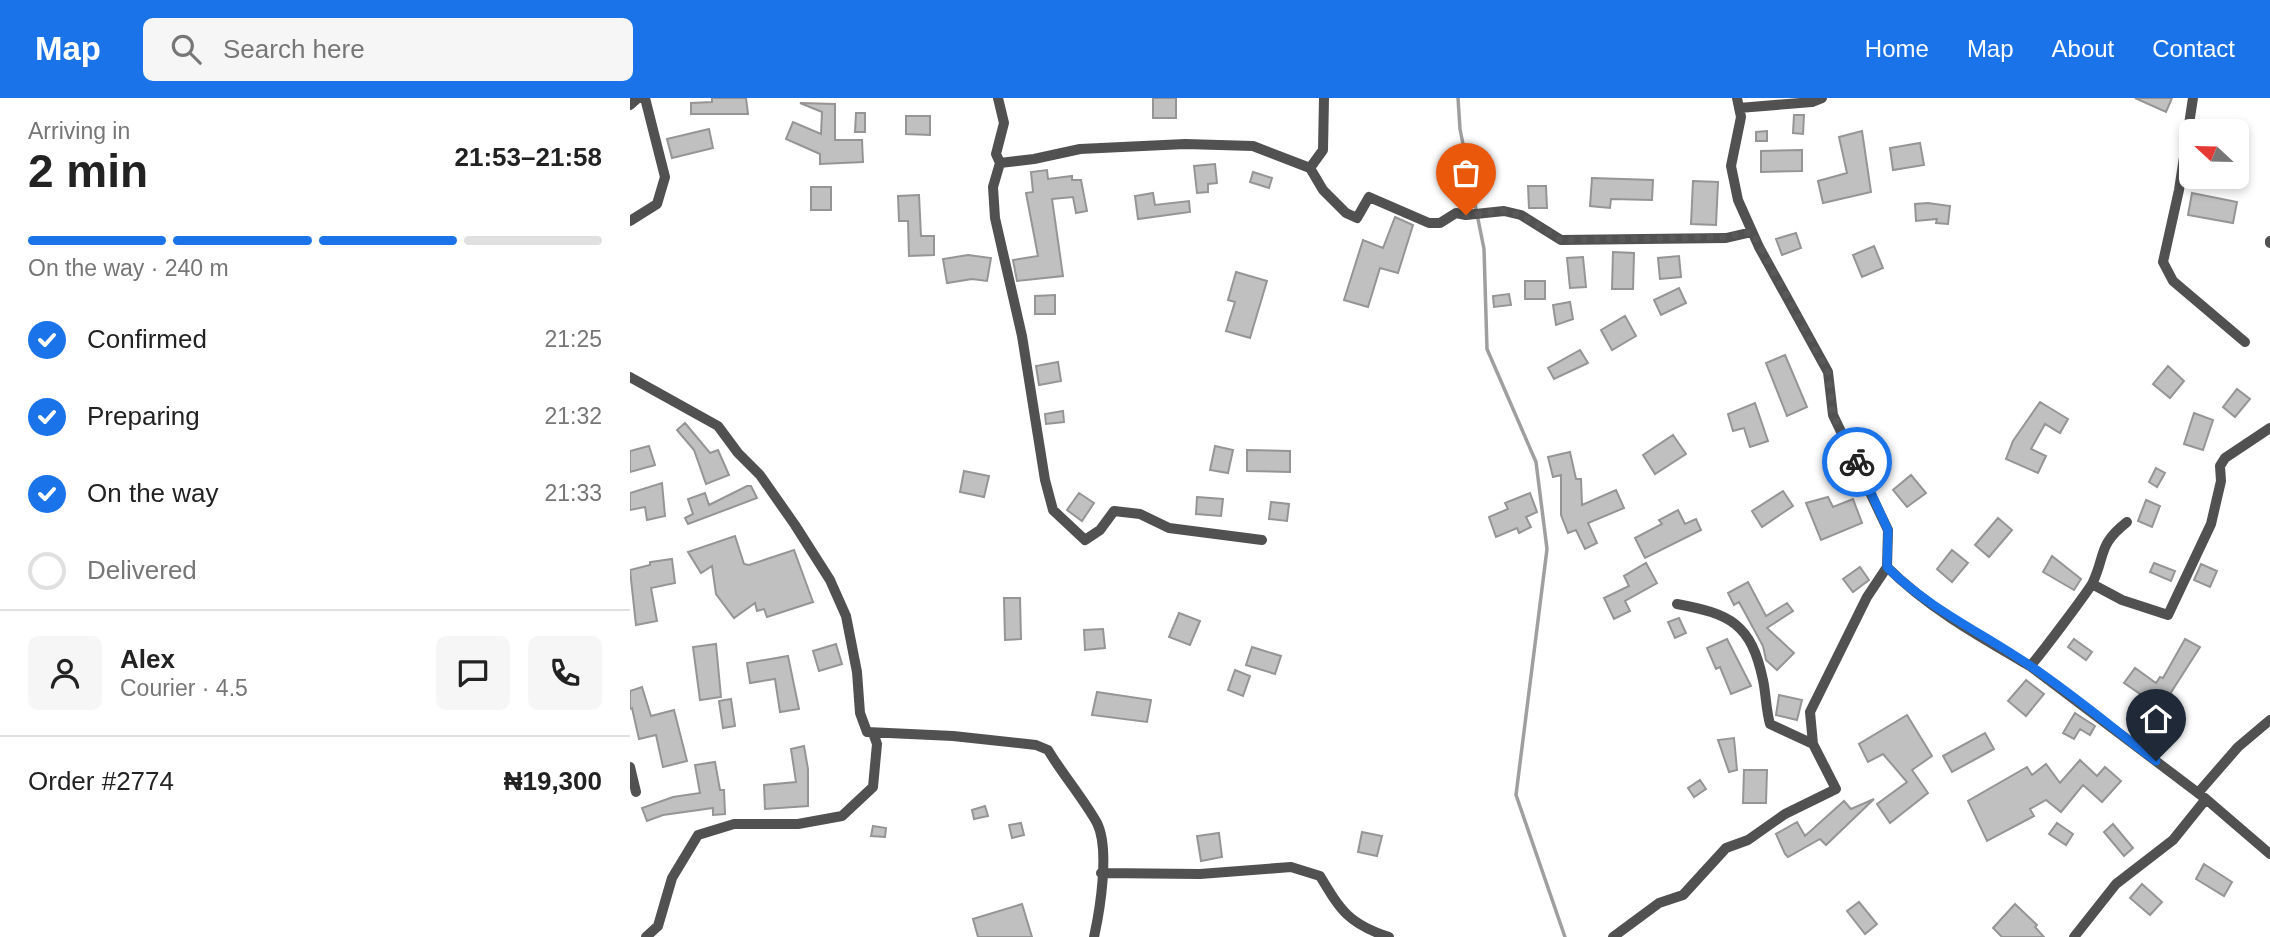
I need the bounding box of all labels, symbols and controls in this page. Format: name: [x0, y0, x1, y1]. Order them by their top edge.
search box: [143, 18, 633, 81]
text: Map: [35, 30, 101, 67]
icon: search: [167, 30, 205, 68]
text: Search here: [223, 34, 365, 64]
text: Home: [1865, 35, 1929, 62]
text: Map: [1967, 35, 2014, 62]
text: About: [2052, 35, 2114, 62]
text: Contact: [2152, 35, 2235, 62]
text: Arriving in: [28, 118, 130, 144]
north arrow: [2179, 119, 2249, 189]
map controls: [2179, 119, 2249, 189]
text: 21:53–21:58: [455, 142, 602, 172]
pin: [1436, 143, 1496, 215]
text: 2 min: [28, 145, 148, 197]
icon: bag: [1447, 154, 1485, 192]
text: On the way · 240 m: [28, 255, 229, 281]
icon: check: [28, 321, 66, 359]
text: Confirmed: [87, 324, 207, 354]
text: 21:25: [544, 326, 602, 352]
icon: check: [28, 398, 66, 436]
text: Preparing: [87, 401, 200, 431]
text: 21:32: [544, 403, 602, 429]
courier: [1822, 427, 1892, 497]
icon: bike: [1838, 443, 1876, 481]
icon: check: [28, 475, 66, 513]
text: On the way: [87, 478, 219, 508]
text: 21:33: [544, 480, 602, 506]
text: Delivered: [87, 555, 197, 585]
button: person: [28, 636, 102, 710]
button: chat: [436, 636, 510, 710]
button: phone: [528, 636, 602, 710]
text: Alex: [120, 644, 175, 674]
text: Courier · 4.5: [120, 675, 248, 701]
pin: [2126, 689, 2186, 761]
icon: home: [2137, 700, 2175, 738]
text: Order #2774: [28, 766, 174, 796]
text: ₦19,300: [504, 766, 602, 796]

